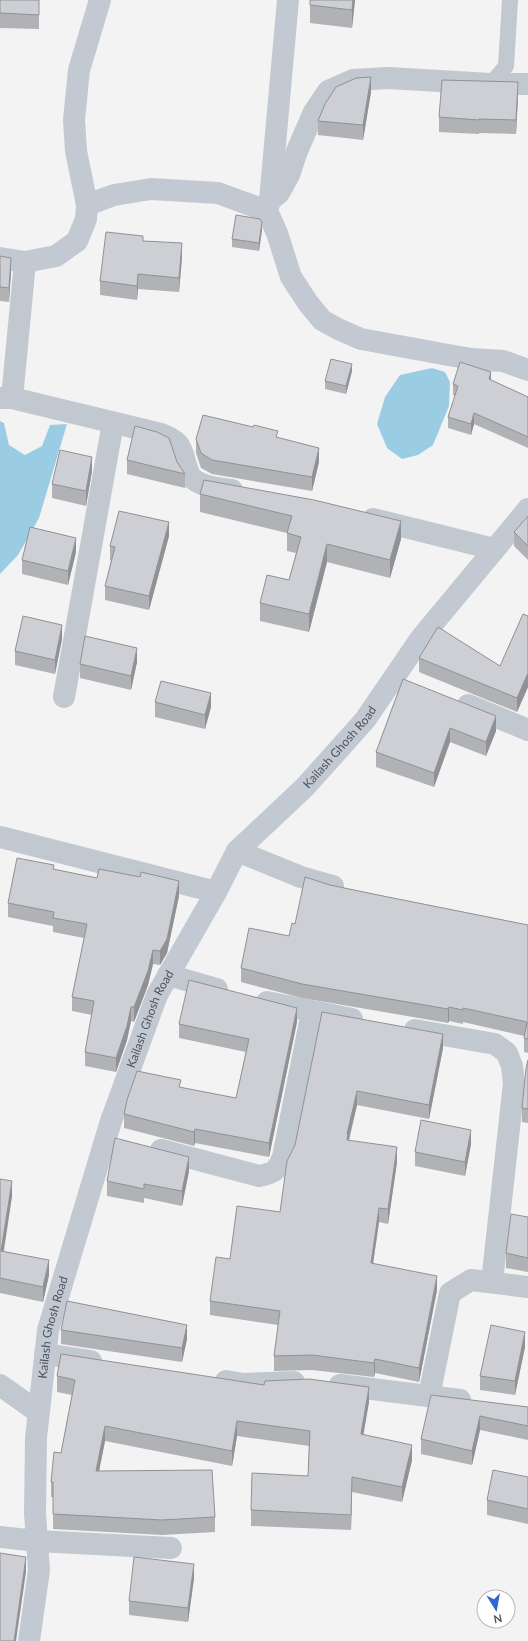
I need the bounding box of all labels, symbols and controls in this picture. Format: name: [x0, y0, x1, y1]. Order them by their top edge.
street label: Kailash Ghosh Road: [300, 703, 379, 791]
street label: Kailash Ghosh Road: [123, 967, 177, 1070]
street label: Kailash Ghosh Road: [35, 1274, 71, 1379]
north arrow: [476, 1589, 516, 1629]
text: N: [493, 1612, 503, 1626]

